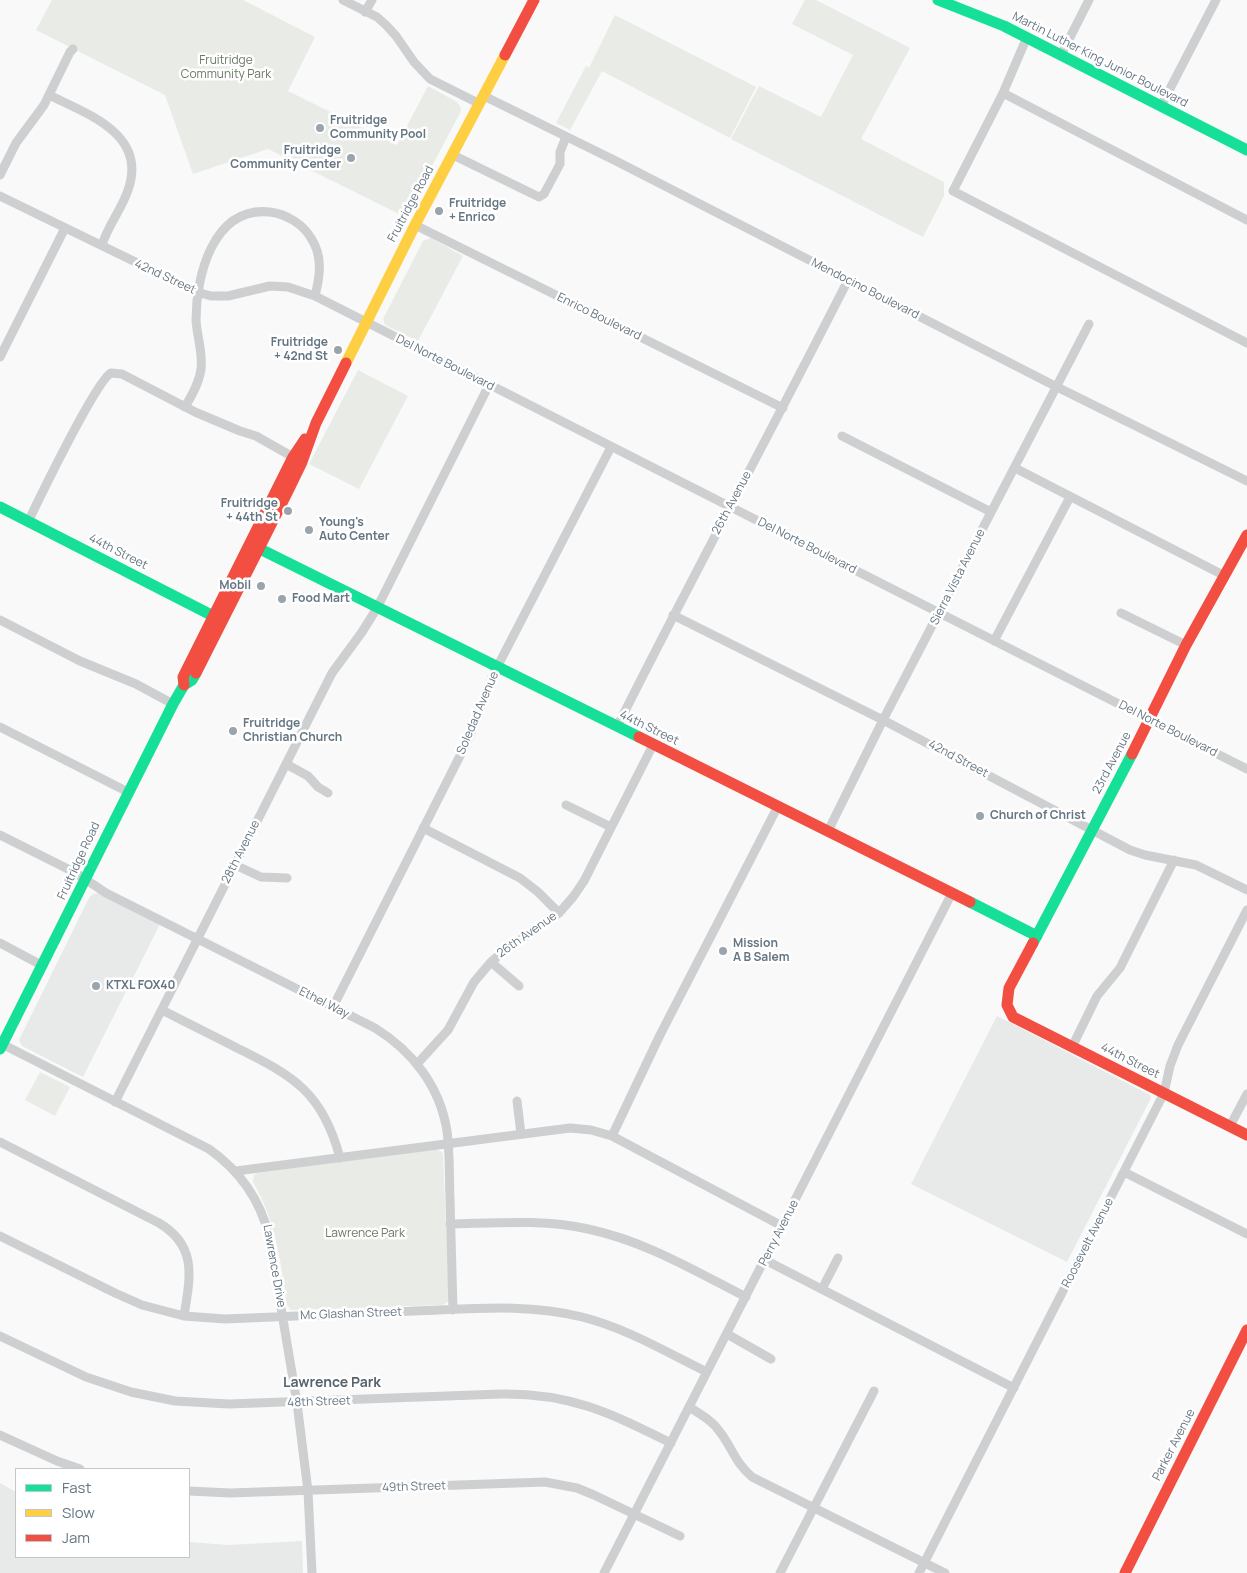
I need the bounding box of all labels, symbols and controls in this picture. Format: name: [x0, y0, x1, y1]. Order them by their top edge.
street label: Martin Luther King Junior Boulevard: [1010, 9, 1190, 111]
park label: Fruitridge Community Park: [181, 54, 271, 82]
place label: Fruitridge Community Pool: [330, 114, 426, 142]
marker: Fruitridge Community Pool: [314, 122, 326, 134]
place label: Fruitridge Community Center: [230, 144, 341, 172]
marker: Fruitridge Community Center: [345, 152, 357, 164]
street label: Fruitridge Road: [385, 163, 437, 245]
place label: Fruitridge + Enrico: [449, 197, 506, 225]
marker: Fruitridge + Enrico: [433, 205, 445, 217]
street label: Mendocino Boulevard: [809, 256, 921, 322]
street label: 42nd Street: [132, 257, 198, 297]
street label: Enrico Boulevard: [555, 290, 643, 344]
street label: Del Norte Boulevard: [393, 332, 497, 394]
place label: Fruitridge + 42nd St: [271, 336, 328, 364]
marker: Fruitridge + 42nd St: [332, 344, 344, 356]
street label: 26th Avenue: [709, 469, 755, 537]
place label: Fruitridge + 44th St: [221, 497, 278, 525]
marker: Fruitridge + 44th St: [282, 505, 294, 517]
street label: Del Norte Boulevard: [755, 515, 859, 577]
place label: Young's Auto Center: [319, 516, 390, 544]
marker: Young's Auto Center: [303, 524, 315, 536]
street label: Sierra Vista Avenue: [928, 527, 988, 627]
street label: 44th Street: [86, 531, 150, 573]
place label: Mobil: [219, 579, 251, 593]
marker: Mobil: [255, 580, 267, 592]
place label: Food Mart: [292, 592, 350, 606]
marker: Food Mart: [276, 593, 288, 605]
street label: Soledad Avenue: [454, 669, 502, 757]
street label: Del Norte Boulevard: [1116, 698, 1220, 760]
street label: 44th Street: [617, 708, 681, 748]
place label: Fruitridge Christian Church: [243, 717, 342, 745]
marker: Fruitridge Christian Church: [227, 725, 239, 737]
street label: 23rd Avenue: [1090, 729, 1134, 797]
street label: 42nd Street: [926, 737, 990, 781]
place label: Church of Christ: [990, 809, 1086, 823]
marker: Church of Christ: [974, 810, 986, 822]
street label: 28th Avenue: [219, 818, 263, 886]
street label: Fruitridge Road: [55, 820, 103, 902]
street label: 26th Avenue: [494, 909, 560, 961]
place label: Mission A B Salem: [733, 937, 789, 965]
marker: Mission A B Salem: [717, 945, 729, 957]
place label: KTXL FOX40: [106, 979, 175, 993]
marker: KTXL FOX40: [90, 980, 102, 992]
street label: Ethel Way: [297, 984, 351, 1022]
street label: 44th Street: [1098, 1040, 1162, 1082]
street label: Roosevelt Avenue: [1059, 1196, 1117, 1290]
street label: Perry Avenue: [756, 1197, 802, 1269]
street label: Lawrence Drive: [260, 1223, 288, 1309]
park label: Lawrence Park: [325, 1227, 405, 1241]
street label: Mc Glashan Street: [300, 1305, 402, 1323]
district label: Lawrence Park: [283, 1375, 381, 1391]
street label: 48th Street: [287, 1394, 351, 1410]
street label: Parker Avenue: [1150, 1407, 1198, 1483]
legend: [15, 1468, 190, 1558]
text: Fast: [62, 1477, 91, 1498]
street label: 49th Street: [382, 1479, 446, 1495]
text: Slow: [62, 1502, 95, 1523]
text: Jam: [62, 1527, 90, 1548]

